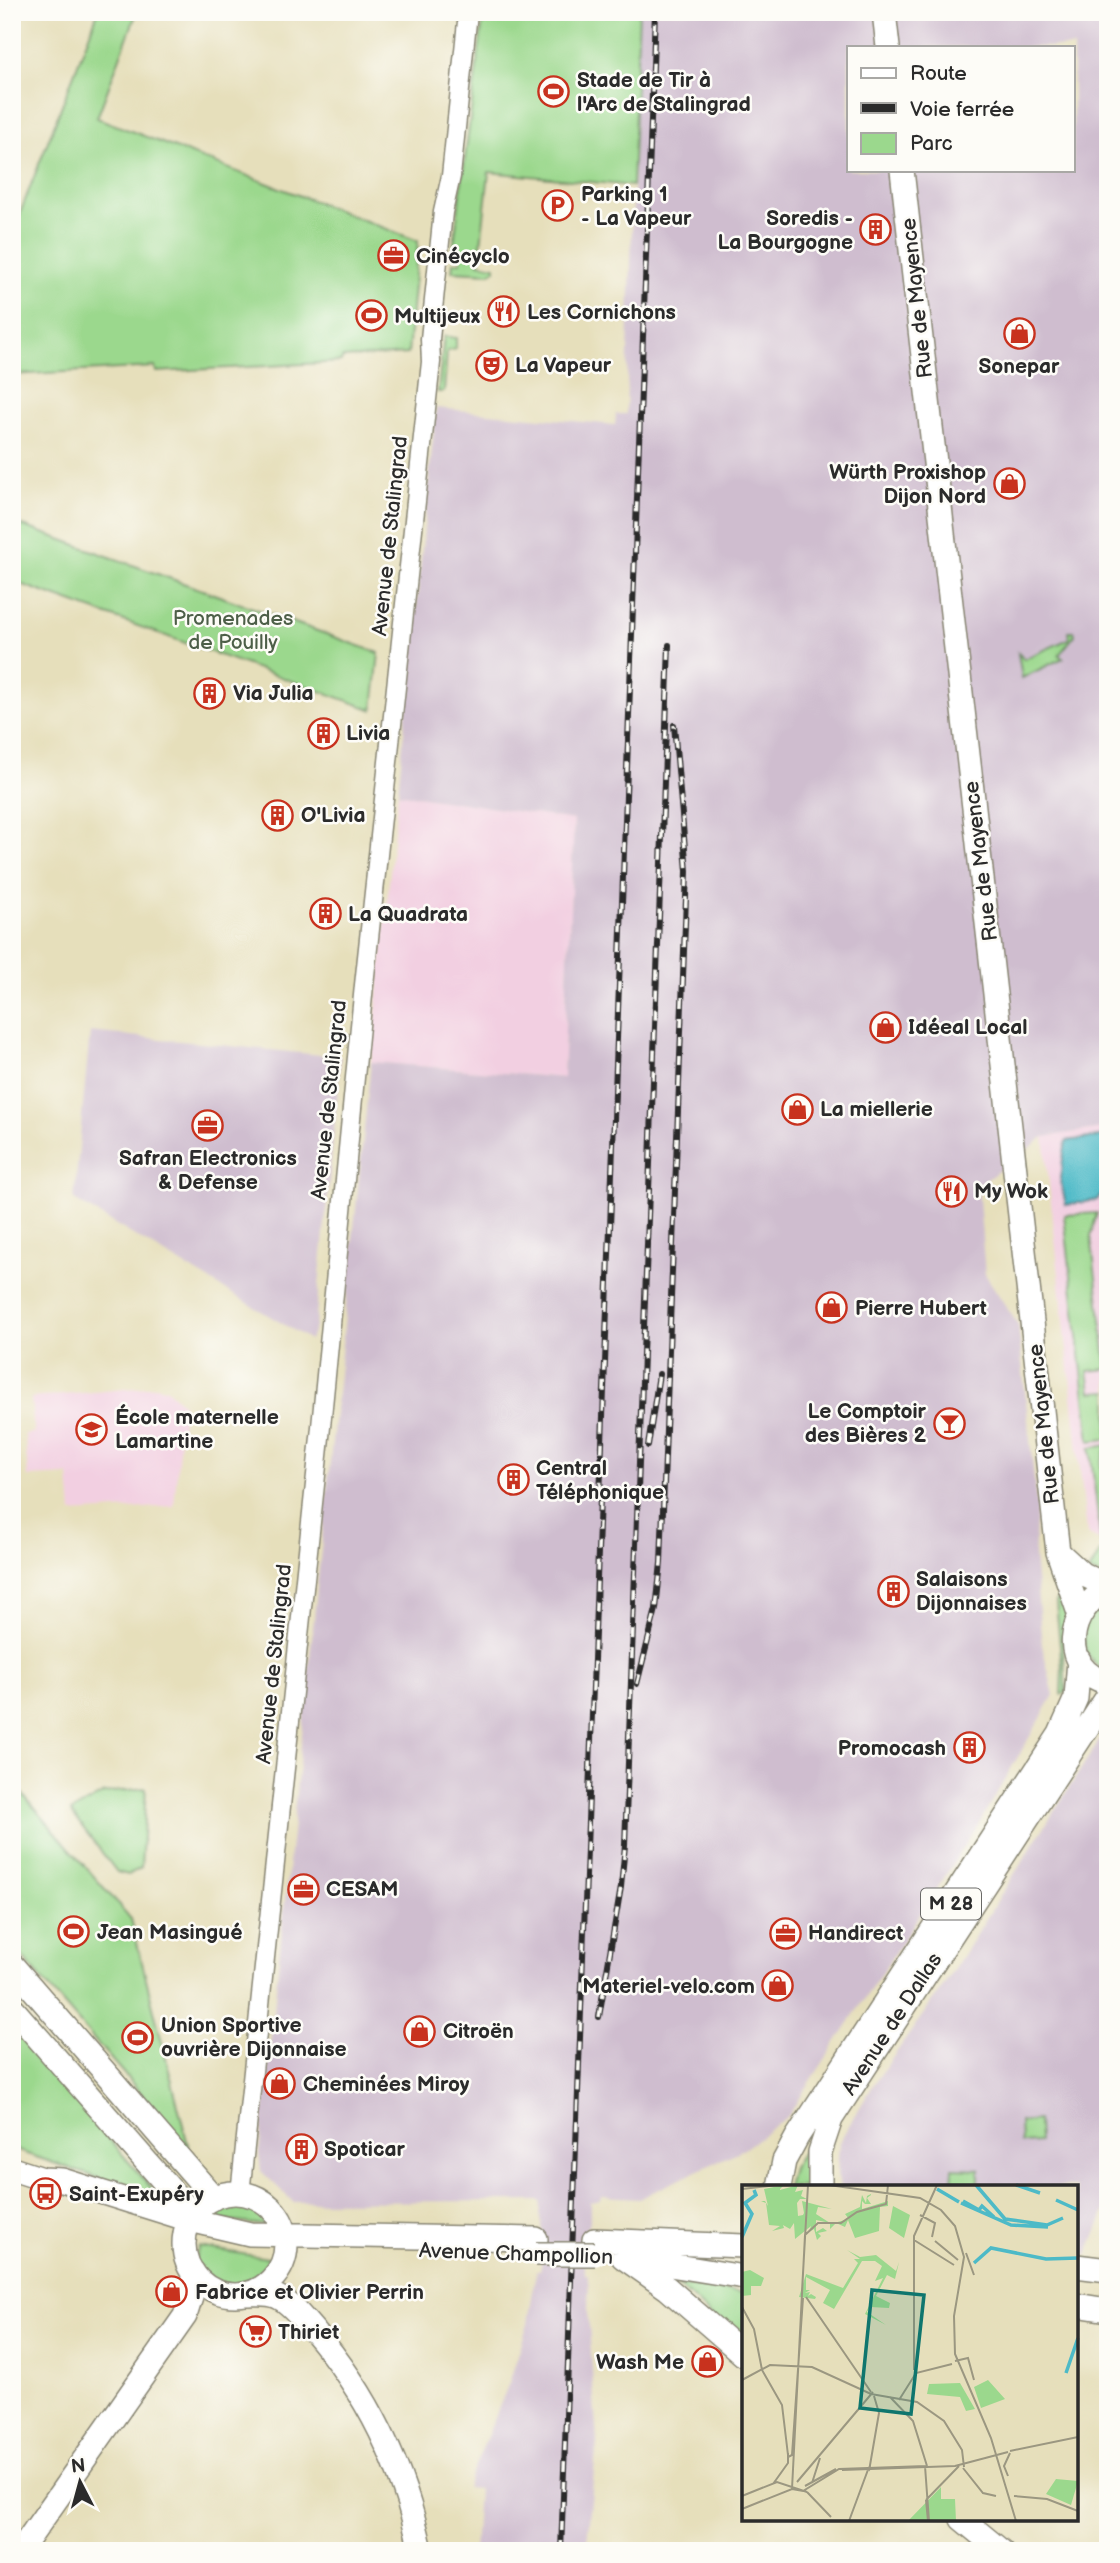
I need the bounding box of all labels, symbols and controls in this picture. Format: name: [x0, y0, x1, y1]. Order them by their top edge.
legend: [847, 46, 1074, 172]
text: Route: [910, 61, 967, 86]
place label: Stade de Tir à l'Arc de Stalingrad: [577, 68, 751, 117]
sports icon: Stade de Tir à l'Arc de Stalingrad: [537, 75, 571, 109]
text: Voie ferrée: [910, 97, 1014, 122]
text: Parc: [910, 131, 953, 156]
place label: Parking 1 - La Vapeur: [581, 182, 692, 231]
parking icon: Parking 1 - La Vapeur: [541, 189, 575, 223]
place label: Soredis - La Bourgogne: [718, 206, 853, 255]
building icon: Soredis - La Bourgogne: [859, 213, 893, 247]
street label: Rue de Mayence: [896, 217, 938, 379]
office icon: Cinécyclo: [376, 239, 410, 273]
place label: Cinécyclo: [416, 244, 510, 269]
restaurant icon: Les Cornichons: [487, 295, 521, 329]
sports icon: Multijeux: [354, 299, 388, 333]
place label: Les Cornichons: [527, 300, 676, 325]
place label: Multijeux: [394, 304, 481, 329]
shop icon: Sonepar: [1002, 317, 1036, 351]
theatre icon: La Vapeur: [475, 348, 509, 382]
place label: La Vapeur: [515, 353, 612, 378]
place label: Sonepar: [979, 354, 1060, 379]
street label: Avenue de Stalingrad: [367, 435, 413, 637]
place label: Würth Proxishop Dijon Nord: [829, 460, 986, 509]
shop icon: Würth Proxishop Dijon Nord: [992, 467, 1026, 501]
park label: Promenades de Pouilly: [173, 606, 293, 655]
building icon: Via Julia: [193, 676, 227, 710]
place label: Via Julia: [233, 681, 314, 706]
building icon: Livia: [306, 716, 340, 750]
place label: Livia: [346, 721, 390, 746]
street label: Rue de Mayence: [959, 780, 1003, 942]
building icon: O'Livia: [261, 798, 295, 832]
place label: O'Livia: [301, 803, 366, 828]
building icon: La Quadrata: [308, 897, 342, 931]
place label: La Quadrata: [348, 902, 468, 927]
street label: Avenue de Stalingrad: [306, 999, 352, 1201]
shop icon: Idéeal Local: [868, 1010, 902, 1044]
place label: Idéeal Local: [908, 1015, 1028, 1040]
shop icon: La miellerie: [780, 1092, 814, 1126]
place label: La miellerie: [820, 1097, 933, 1122]
office icon: Safran Electronics & Defense: [191, 1109, 225, 1143]
place label: Safran Electronics & Defense: [119, 1146, 297, 1195]
restaurant icon: My Wok: [934, 1174, 968, 1208]
place label: My Wok: [974, 1179, 1048, 1204]
shop icon: Pierre Hubert: [815, 1291, 849, 1325]
place label: Pierre Hubert: [855, 1296, 987, 1321]
street label: Rue de Mayence: [1023, 1343, 1065, 1505]
place label: Le Comptoir des Bières 2: [805, 1399, 927, 1448]
place label: École maternelle Lamartine: [115, 1404, 279, 1454]
bar icon: Le Comptoir des Bières 2: [932, 1406, 966, 1440]
school or university icon: École maternelle Lamartine: [75, 1412, 109, 1446]
place label: Central Téléphonique: [536, 1456, 664, 1505]
building icon: Central Téléphonique: [496, 1463, 530, 1497]
street label: Avenue de Stalingrad: [251, 1563, 297, 1765]
place label: Salaisons Dijonnaises: [916, 1567, 1027, 1616]
building icon: Salaisons Dijonnaises: [876, 1574, 910, 1608]
building icon: Promocash: [952, 1731, 986, 1765]
place label: Promocash: [838, 1736, 946, 1761]
office icon: CESAM: [286, 1872, 320, 1906]
place label: CESAM: [326, 1877, 398, 1902]
road number: M 28: [921, 1888, 981, 1920]
sports icon: Jean Masingué: [57, 1915, 91, 1949]
office icon: Handirect: [768, 1916, 802, 1950]
place label: Jean Masingué: [97, 1920, 243, 1945]
place label: Handirect: [808, 1921, 903, 1946]
street label: Avenue de Dallas: [837, 1948, 947, 2100]
shop icon: Materiel-velo.com: [761, 1969, 795, 2003]
place label: Materiel-velo.com: [582, 1974, 755, 1999]
place label: Union Sportive ouvrière Dijonnaise: [161, 2013, 347, 2062]
shop icon: Citroën: [403, 2014, 437, 2048]
place label: Citroën: [443, 2019, 514, 2044]
sports icon: Union Sportive ouvrière Dijonnaise: [121, 2020, 155, 2054]
shop icon: Cheminées Miroy: [263, 2067, 297, 2101]
place label: Cheminées Miroy: [303, 2072, 470, 2097]
building icon: Spoticar: [284, 2132, 318, 2166]
place label: Spoticar: [324, 2137, 405, 2162]
bus stop icon: Saint-Exupéry: [29, 2177, 63, 2211]
place label: Saint-Exupéry: [69, 2182, 204, 2207]
inset map: [742, 2185, 1078, 2521]
street label: Avenue Champollion: [419, 2238, 613, 2270]
shop icon: Fabrice et Olivier Perrin: [155, 2275, 189, 2309]
place label: Fabrice et Olivier Perrin: [195, 2280, 424, 2305]
supermarket icon: Thiriet: [238, 2315, 272, 2349]
place label: Thiriet: [278, 2320, 339, 2345]
shop icon: Wash Me: [690, 2345, 724, 2379]
place label: Wash Me: [596, 2350, 684, 2375]
north arrow: [46, 2448, 116, 2518]
text: N: [70, 2454, 87, 2479]

